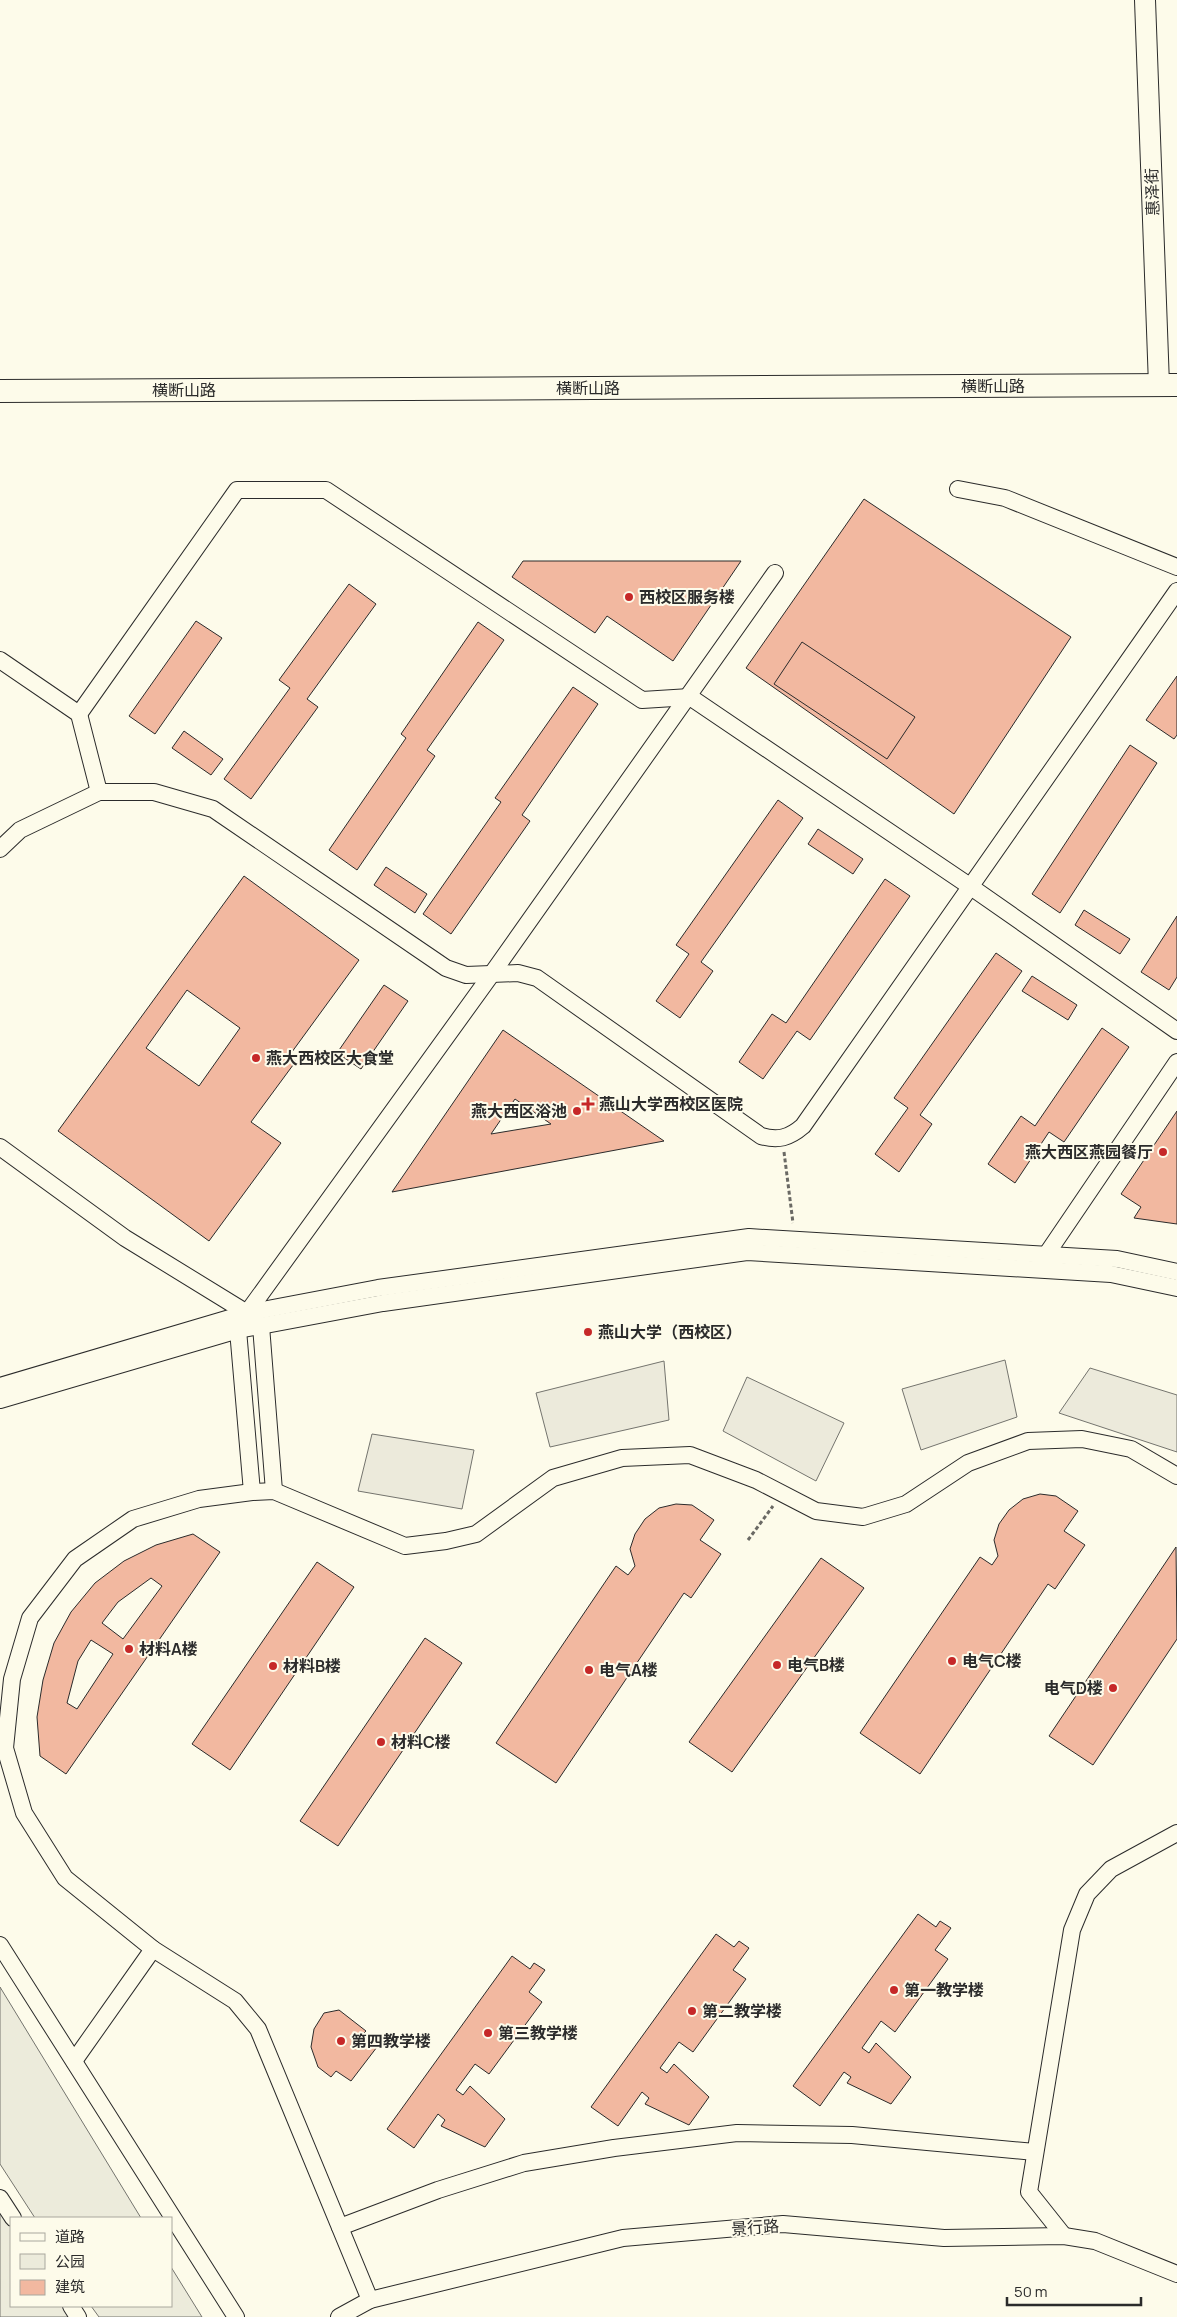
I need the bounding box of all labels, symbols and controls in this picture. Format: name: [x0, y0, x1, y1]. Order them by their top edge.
street label: 惠泽街: [1140, 168, 1164, 216]
street label: 横断山路: [961, 375, 1025, 397]
street label: 横断山路: [556, 377, 620, 399]
street label: 横断山路: [152, 379, 216, 401]
place label: 西校区服务楼: [639, 586, 735, 608]
marker: 西校区服务楼: [623, 591, 635, 603]
place label: 燕大西校区大食堂: [266, 1047, 394, 1069]
marker: 燕大西校区大食堂: [250, 1052, 262, 1064]
place label: 燕山大学西校区医院: [599, 1093, 743, 1115]
marker: 燕山大学西校区医院: [581, 1097, 595, 1111]
place label: 燕大西区浴池: [471, 1100, 567, 1122]
marker: 燕大西区浴池: [571, 1105, 583, 1117]
place label: 燕大西区燕园餐厅: [1025, 1141, 1153, 1163]
marker: 燕大西区燕园餐厅: [1157, 1146, 1169, 1158]
place label: 燕山大学（西校区）: [598, 1321, 742, 1343]
marker: 燕山大学（西校区）: [582, 1326, 594, 1338]
place label: 材料A楼: [139, 1638, 198, 1660]
marker: 材料A楼: [123, 1643, 135, 1655]
place label: 电气C楼: [962, 1650, 1022, 1672]
place label: 电气B楼: [787, 1654, 845, 1676]
place label: 材料B楼: [283, 1655, 341, 1677]
marker: 电气C楼: [946, 1655, 958, 1667]
place label: 电气A楼: [599, 1659, 658, 1681]
marker: 电气B楼: [771, 1659, 783, 1671]
marker: 材料B楼: [267, 1660, 279, 1672]
marker: 电气A楼: [583, 1664, 595, 1676]
place label: 电气D楼: [1044, 1677, 1103, 1699]
marker: 电气D楼: [1107, 1682, 1119, 1694]
place label: 材料C楼: [391, 1731, 451, 1753]
marker: 材料C楼: [375, 1736, 387, 1748]
place label: 第一教学楼: [904, 1979, 984, 2001]
marker: 第一教学楼: [888, 1984, 900, 1996]
place label: 第二教学楼: [702, 2000, 782, 2022]
marker: 第二教学楼: [686, 2005, 698, 2017]
place label: 第三教学楼: [498, 2022, 578, 2044]
marker: 第三教学楼: [482, 2027, 494, 2039]
place label: 第四教学楼: [351, 2030, 431, 2052]
marker: 第四教学楼: [335, 2035, 347, 2047]
street label: 景行路: [730, 2214, 780, 2240]
legend: [10, 2217, 172, 2307]
text: 道路: [55, 2226, 85, 2247]
text: 公园: [55, 2251, 85, 2272]
scale bar: [1007, 2274, 1141, 2306]
text: 建筑: [55, 2276, 85, 2297]
text: 50 m: [1014, 2281, 1048, 2302]

